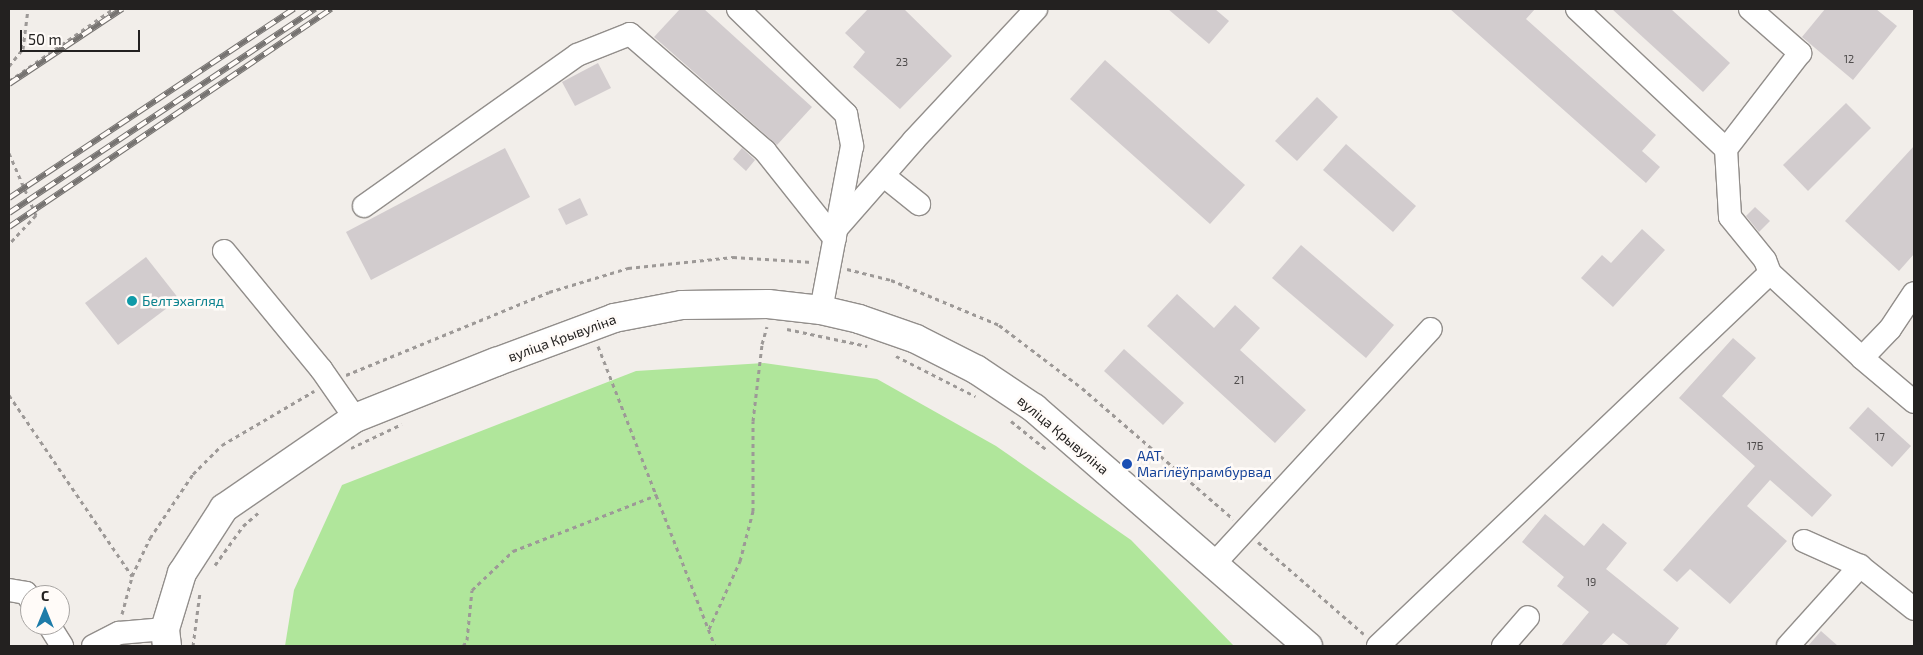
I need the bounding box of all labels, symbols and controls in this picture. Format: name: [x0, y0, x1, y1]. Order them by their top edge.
scale bar: [22, 20, 142, 52]
text: 50 m: [28, 30, 62, 48]
house number: 12: [1844, 52, 1854, 66]
house number: 23: [896, 55, 908, 69]
place label: Белтэхагляд: [142, 293, 224, 309]
marker: Белтэхагляд: [126, 295, 138, 307]
street label: вуліца Крывуліна: [506, 311, 618, 365]
house number: 21: [1234, 373, 1244, 387]
street label: вуліца Крывуліна: [1014, 392, 1112, 478]
house number: 17: [1875, 430, 1885, 444]
house number: 17Б: [1747, 439, 1763, 453]
place label: ААТ Магілёўпрамбурвад: [1137, 448, 1271, 481]
marker: ААТ Магілёўпрамбурвад: [1121, 458, 1133, 470]
house number: 19: [1586, 575, 1596, 589]
north arrow: [20, 585, 70, 635]
text: С: [41, 587, 49, 604]

